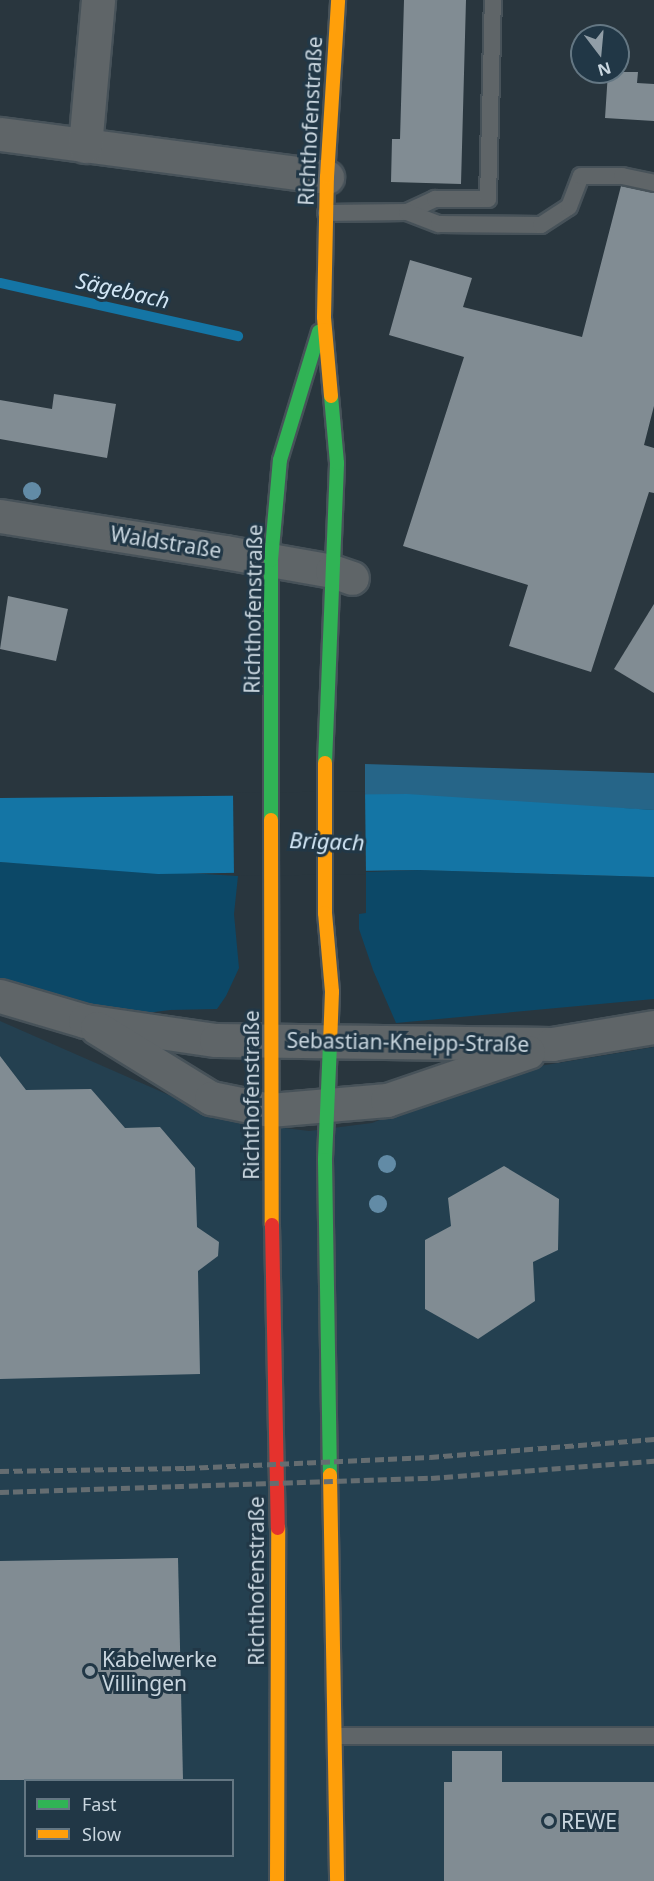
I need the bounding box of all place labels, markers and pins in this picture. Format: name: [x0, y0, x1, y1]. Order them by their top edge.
place label: Kabelwerke Villingen: [102, 1646, 217, 1696]
marker: Kabelwerke Villingen: [83, 1664, 97, 1678]
place label: REWE: [561, 1808, 617, 1834]
marker: REWE: [542, 1814, 556, 1828]

